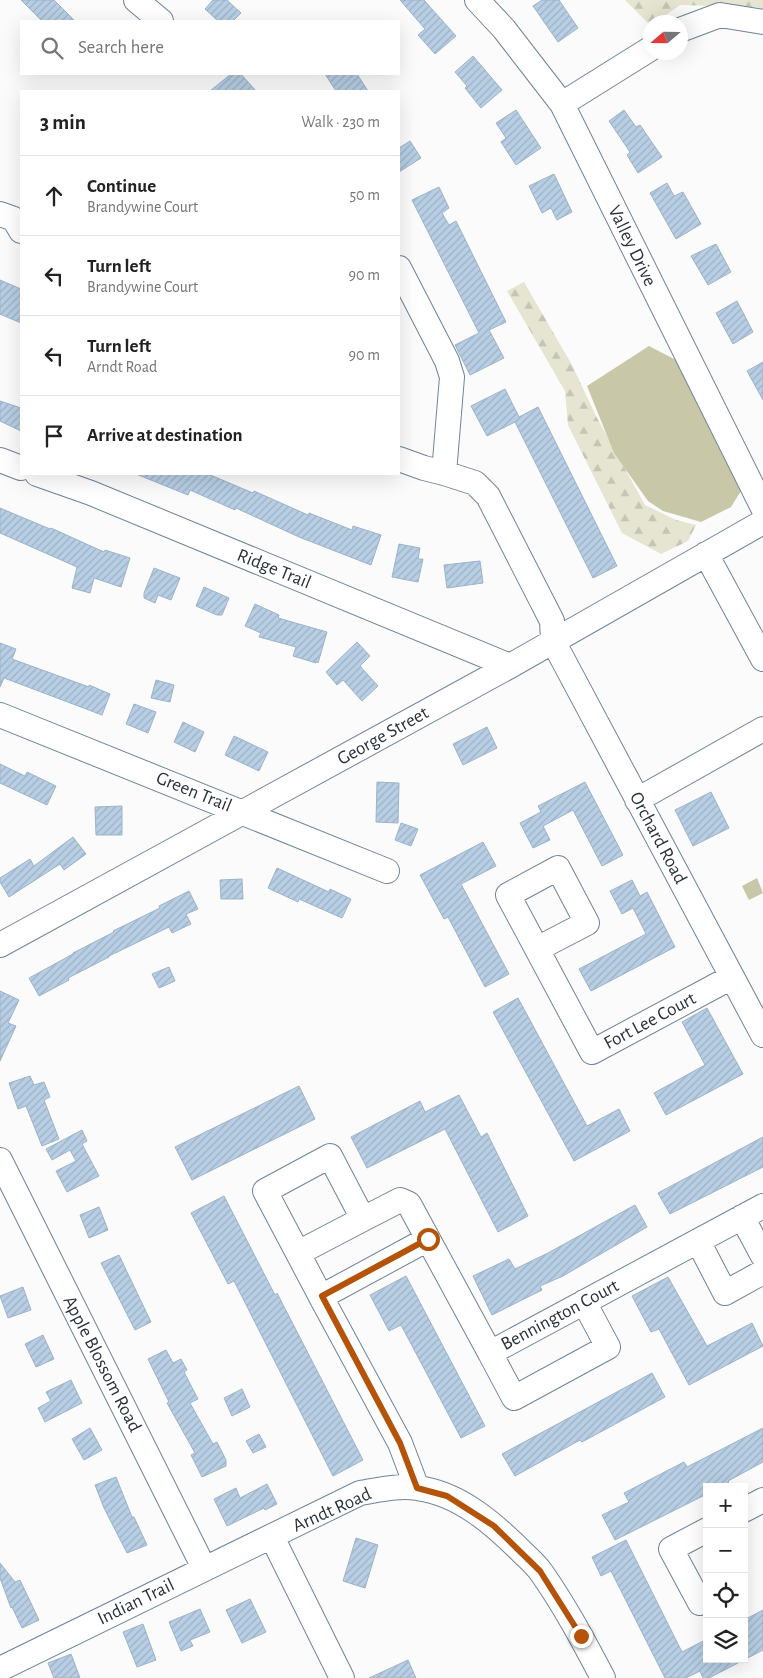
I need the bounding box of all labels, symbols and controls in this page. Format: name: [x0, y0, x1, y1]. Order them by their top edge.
north arrow: [643, 15, 688, 60]
search box: [20, 20, 400, 75]
icon: search: [38, 34, 66, 62]
text: Search here: [78, 38, 164, 57]
text: 3 min: [40, 112, 86, 133]
text: Walk · 230 m: [301, 114, 380, 130]
text: Continue: [87, 177, 156, 196]
icon: ahead: [40, 182, 68, 210]
text: 50 m: [349, 187, 380, 203]
text: Brandywine Court: [87, 199, 198, 215]
street label: Valley Drive: [604, 203, 660, 289]
text: Turn left: [87, 257, 151, 276]
icon: left: [40, 262, 68, 290]
text: 90 m: [349, 267, 380, 283]
text: Brandywine Court: [87, 279, 198, 295]
text: Turn left: [87, 337, 151, 356]
icon: left: [40, 342, 68, 370]
text: 90 m: [349, 347, 380, 363]
text: Arndt Road: [87, 359, 157, 375]
icon: arrive: [40, 422, 68, 450]
text: Arrive at destination: [87, 426, 243, 445]
street label: Ridge Trail: [234, 546, 314, 592]
street label: George Street: [334, 703, 432, 769]
street label: Green Trail: [153, 768, 235, 816]
street label: Orchard Road: [626, 789, 690, 887]
street label: Fort Lee Court: [601, 989, 699, 1053]
route start: [417, 1228, 440, 1251]
street label: Bennington Court: [498, 1276, 622, 1354]
street label: Apple Blossom Road: [59, 1293, 145, 1435]
map controls: [703, 1483, 748, 1663]
button: +: [703, 1483, 748, 1528]
street label: Arndt Road: [290, 1484, 374, 1536]
button: −: [703, 1528, 748, 1573]
button: locate: [703, 1573, 748, 1618]
street label: Indian Trail: [95, 1575, 177, 1629]
button: layers: [703, 1618, 748, 1663]
route end: [570, 1625, 593, 1648]

